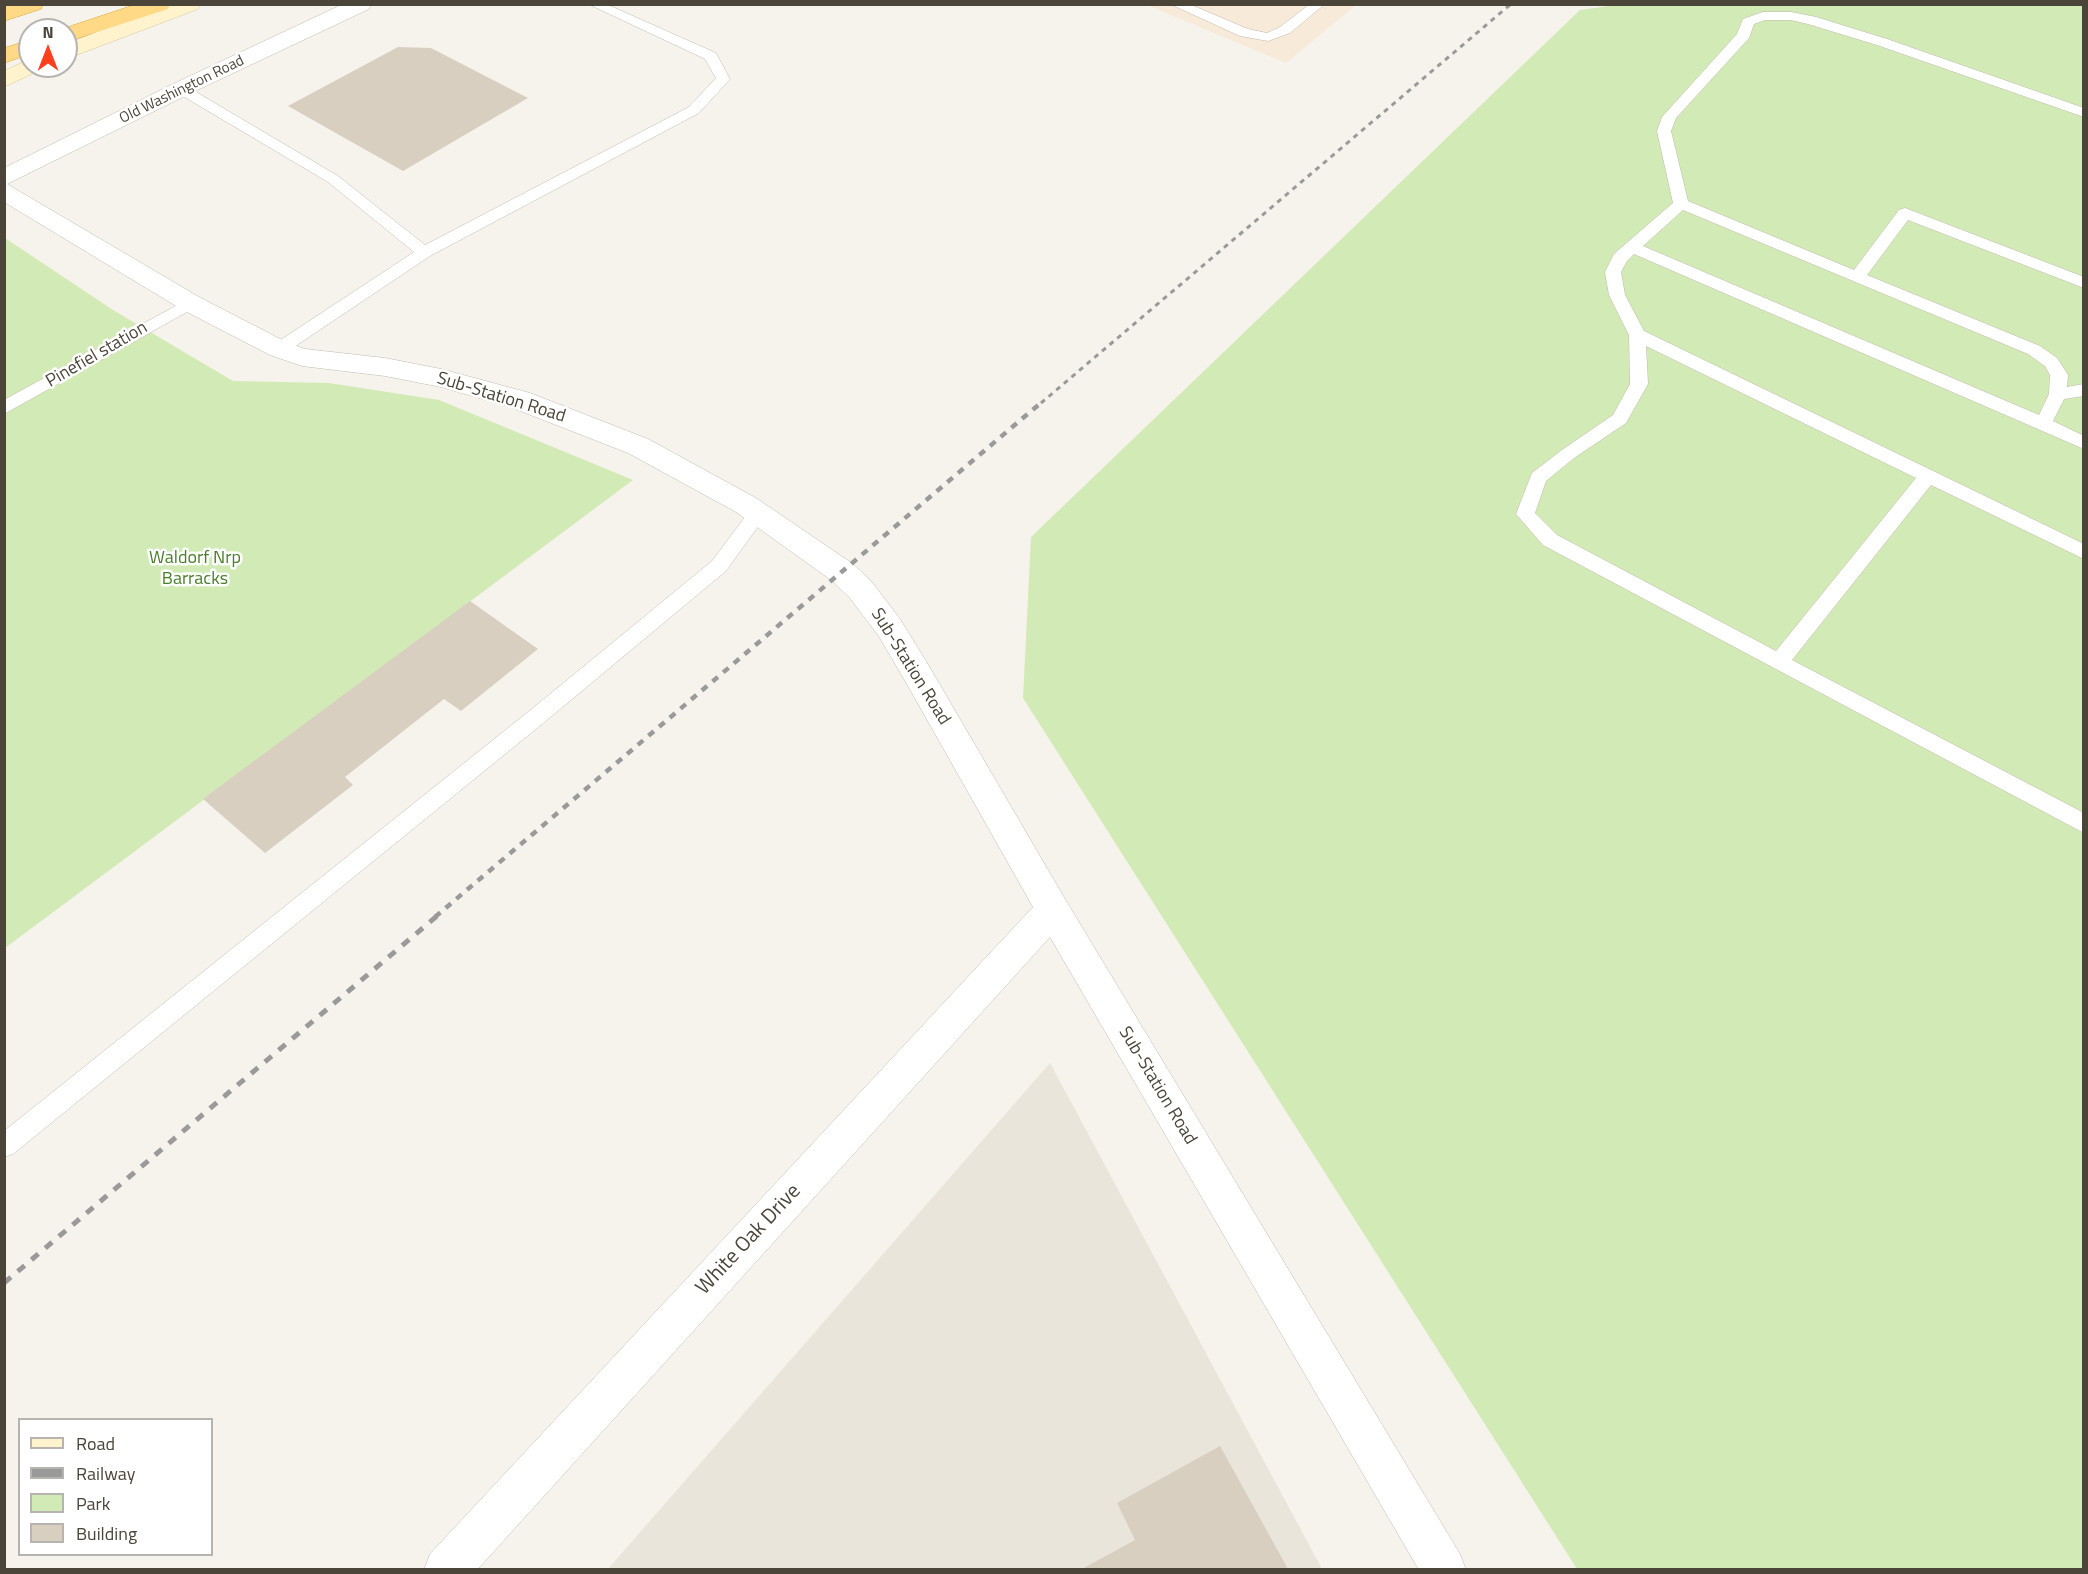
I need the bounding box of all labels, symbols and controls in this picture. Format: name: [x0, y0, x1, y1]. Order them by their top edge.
north arrow: [18, 18, 78, 78]
text: N: [42, 20, 54, 44]
street label: Old Washington Road: [117, 52, 247, 128]
street label: Pinefiel station: [42, 317, 152, 393]
street label: Sub-Station Road: [434, 368, 568, 428]
park label: Waldorf Nrp Barracks: [149, 548, 241, 590]
street label: Sub-Station Road: [865, 605, 955, 729]
street label: Sub-Station Road: [1113, 1023, 1201, 1149]
street label: White Oak Drive: [691, 1179, 807, 1301]
legend: [18, 1418, 213, 1556]
text: Road: [76, 1430, 115, 1457]
text: Railway: [76, 1460, 135, 1487]
text: Park: [76, 1490, 110, 1517]
text: Building: [76, 1520, 137, 1547]

